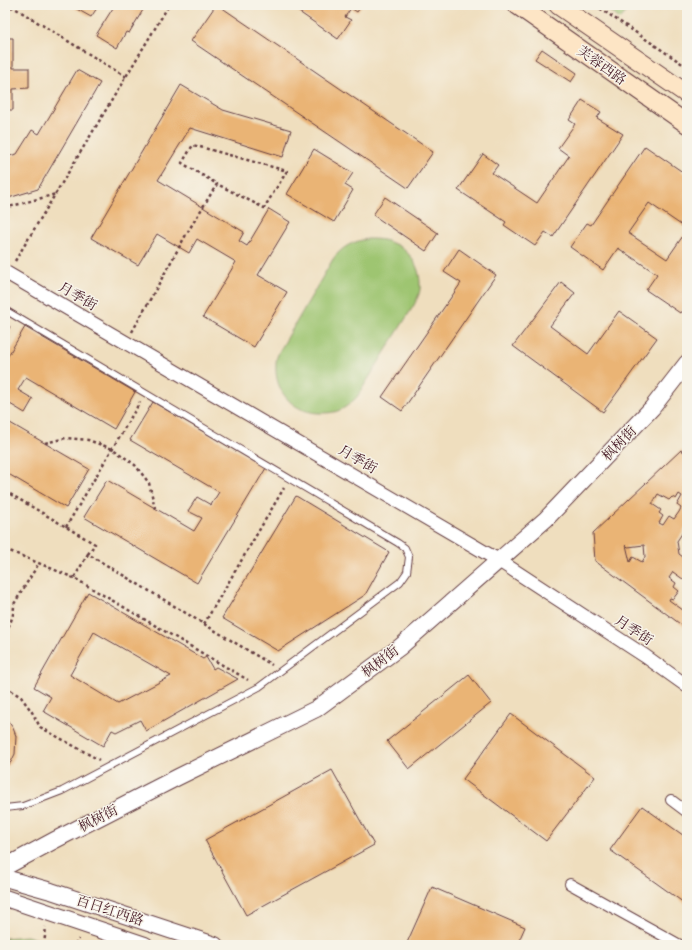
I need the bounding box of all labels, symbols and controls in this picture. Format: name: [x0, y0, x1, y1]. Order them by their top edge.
street label: 芙蓉西路: [573, 41, 631, 89]
street label: 月季街: [55, 277, 101, 315]
street label: 枫树街: [597, 421, 641, 465]
street label: 月季街: [335, 440, 381, 478]
street label: 月季街: [611, 610, 657, 650]
street label: 枫树街: [357, 640, 403, 682]
street label: 枫树街: [75, 800, 121, 836]
street label: 百日红西路: [74, 890, 146, 930]

